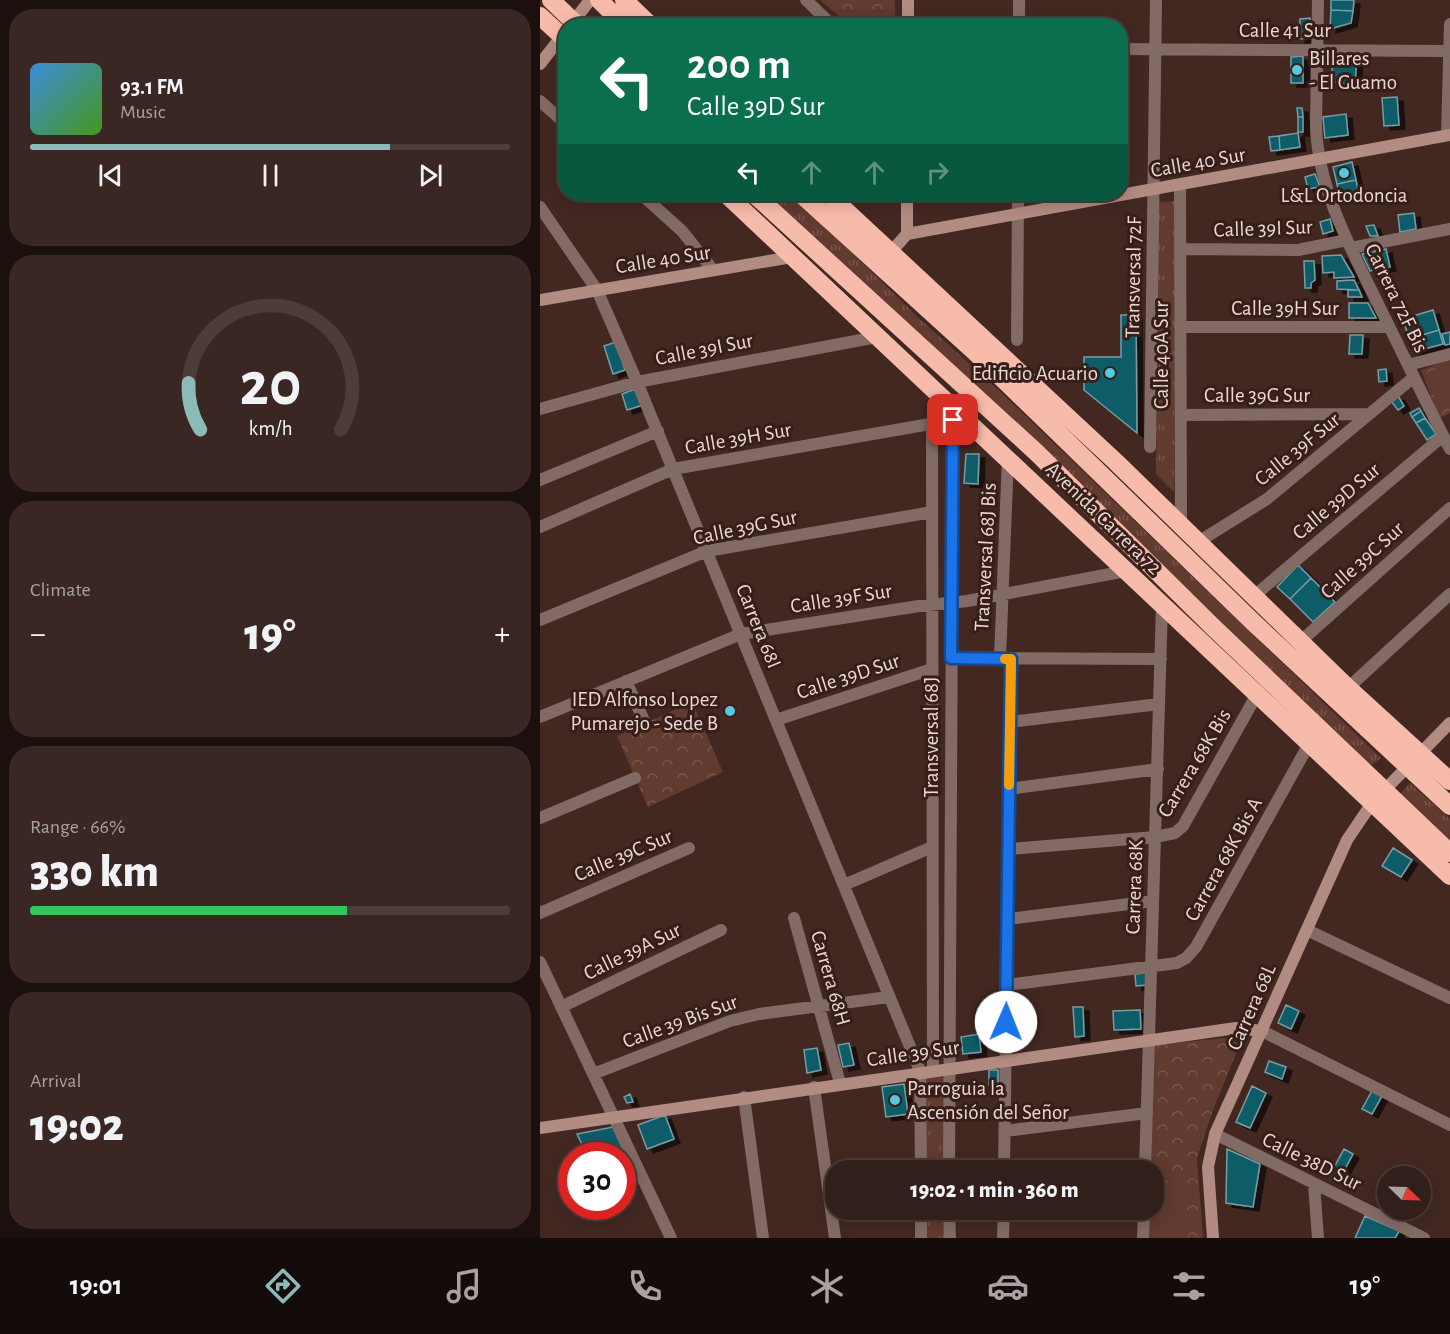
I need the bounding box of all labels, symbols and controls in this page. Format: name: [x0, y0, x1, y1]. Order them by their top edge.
street label: Calle 41 Sur: [1239, 20, 1331, 41]
icon: left: [588, 42, 666, 120]
text: 200 m: [687, 44, 791, 86]
place label: Billares - El Guamo: [1309, 48, 1397, 93]
marker: Billares - El Guamo: [1290, 63, 1304, 77]
text: 93.1 FM: [120, 76, 184, 98]
text: Calle 39D Sur: [687, 93, 824, 120]
text: Music: [120, 102, 166, 122]
street label: Calle 40 Sur: [1149, 144, 1247, 181]
icon: left: [732, 156, 765, 189]
icon: ahead: [795, 156, 828, 189]
icon: ahead: [858, 156, 891, 189]
icon: right: [921, 156, 954, 189]
icon: previous: [94, 159, 127, 192]
icon: pause: [254, 159, 287, 192]
icon: next: [414, 159, 447, 192]
marker: L&L Ortodoncia: [1337, 166, 1351, 180]
place label: L&L Ortodoncia: [1280, 185, 1408, 206]
street label: Transversal 72F: [1122, 215, 1145, 338]
street label: Calle 39I Sur: [1213, 216, 1313, 241]
street label: Carrera 72F Bis: [1361, 240, 1432, 356]
street label: Calle 40 Sur: [614, 242, 712, 277]
street label: Calle 39H Sur: [1231, 298, 1339, 319]
street label: Calle 40A Sur: [1151, 301, 1172, 409]
street label: Calle 39I Sur: [654, 330, 755, 369]
text: 20: [239, 354, 301, 416]
place label: Edificio Acuario: [972, 363, 1098, 384]
marker: Edificio Acuario: [1103, 366, 1117, 380]
street label: Calle 39G Sur: [1204, 385, 1310, 406]
pin: [927, 394, 978, 445]
icon: arrive: [936, 403, 969, 436]
street label: Calle 39F Sur: [1251, 409, 1344, 490]
text: km/h: [248, 419, 292, 440]
street label: Calle 39H Sur: [683, 419, 793, 458]
street label: Avenida Carrera 72: [1042, 458, 1165, 579]
street label: Calle 39D Sur: [1289, 459, 1384, 544]
street label: Transversal 68J Bis: [971, 482, 1000, 632]
street label: Calle 39G Sur: [691, 506, 799, 549]
street label: Calle 39C Sur: [1317, 518, 1408, 603]
text: Climate: [30, 580, 91, 600]
street label: Calle 39F Sur: [789, 580, 894, 617]
street label: Carrera 68I: [732, 581, 785, 671]
text: 19°: [244, 613, 296, 658]
text: −: [30, 618, 46, 651]
text: +: [494, 618, 510, 651]
street label: Calle 39D Sur: [794, 650, 902, 703]
street label: Transversal 68J: [921, 676, 942, 798]
place label: IED Alfonso Lopez Pumarejo - Sede B: [570, 689, 718, 734]
marker: IED Alfonso Lopez Pumarejo - Sede B: [723, 704, 737, 718]
street label: Carrera 68K Bis: [1154, 705, 1235, 821]
street label: Carrera 68K Bis A: [1181, 794, 1266, 925]
text: Range · 66%: [30, 817, 125, 837]
street label: Calle 39C Sur: [571, 825, 675, 885]
street label: Carrera 68K: [1122, 839, 1147, 935]
text: 330 km: [30, 850, 159, 895]
street label: Calle 39A Sur: [580, 919, 684, 984]
street label: Carrera 68H: [807, 928, 854, 1028]
street label: Carrera 68L: [1223, 961, 1280, 1053]
position arrow: [974, 990, 1038, 1054]
street label: Calle 39 Bis Sur: [620, 991, 741, 1052]
street label: Calle 39 Sur: [865, 1037, 961, 1070]
text: Arrival: [30, 1071, 81, 1091]
place label: Parroguia la Ascensión del Señor: [907, 1078, 1069, 1123]
marker: Parroguia la Ascensión del Señor: [888, 1093, 902, 1107]
text: 19:02: [30, 1104, 124, 1149]
street label: Calle 38D Sur: [1259, 1129, 1365, 1194]
speed limit sign: 30: [558, 1142, 636, 1220]
north arrow: [1377, 1166, 1431, 1220]
map controls: [1377, 1166, 1431, 1220]
text: 19:02 · 1 min · 360 m: [910, 1179, 1079, 1201]
icon: directions: [262, 1265, 304, 1307]
icon: music: [443, 1265, 485, 1307]
icon: phone: [624, 1265, 666, 1307]
icon: climate: [806, 1265, 848, 1307]
icon: car: [987, 1265, 1029, 1307]
icon: filters: [1168, 1265, 1210, 1307]
text: 19:01: [70, 1272, 122, 1299]
text: 19°: [1350, 1272, 1380, 1299]

